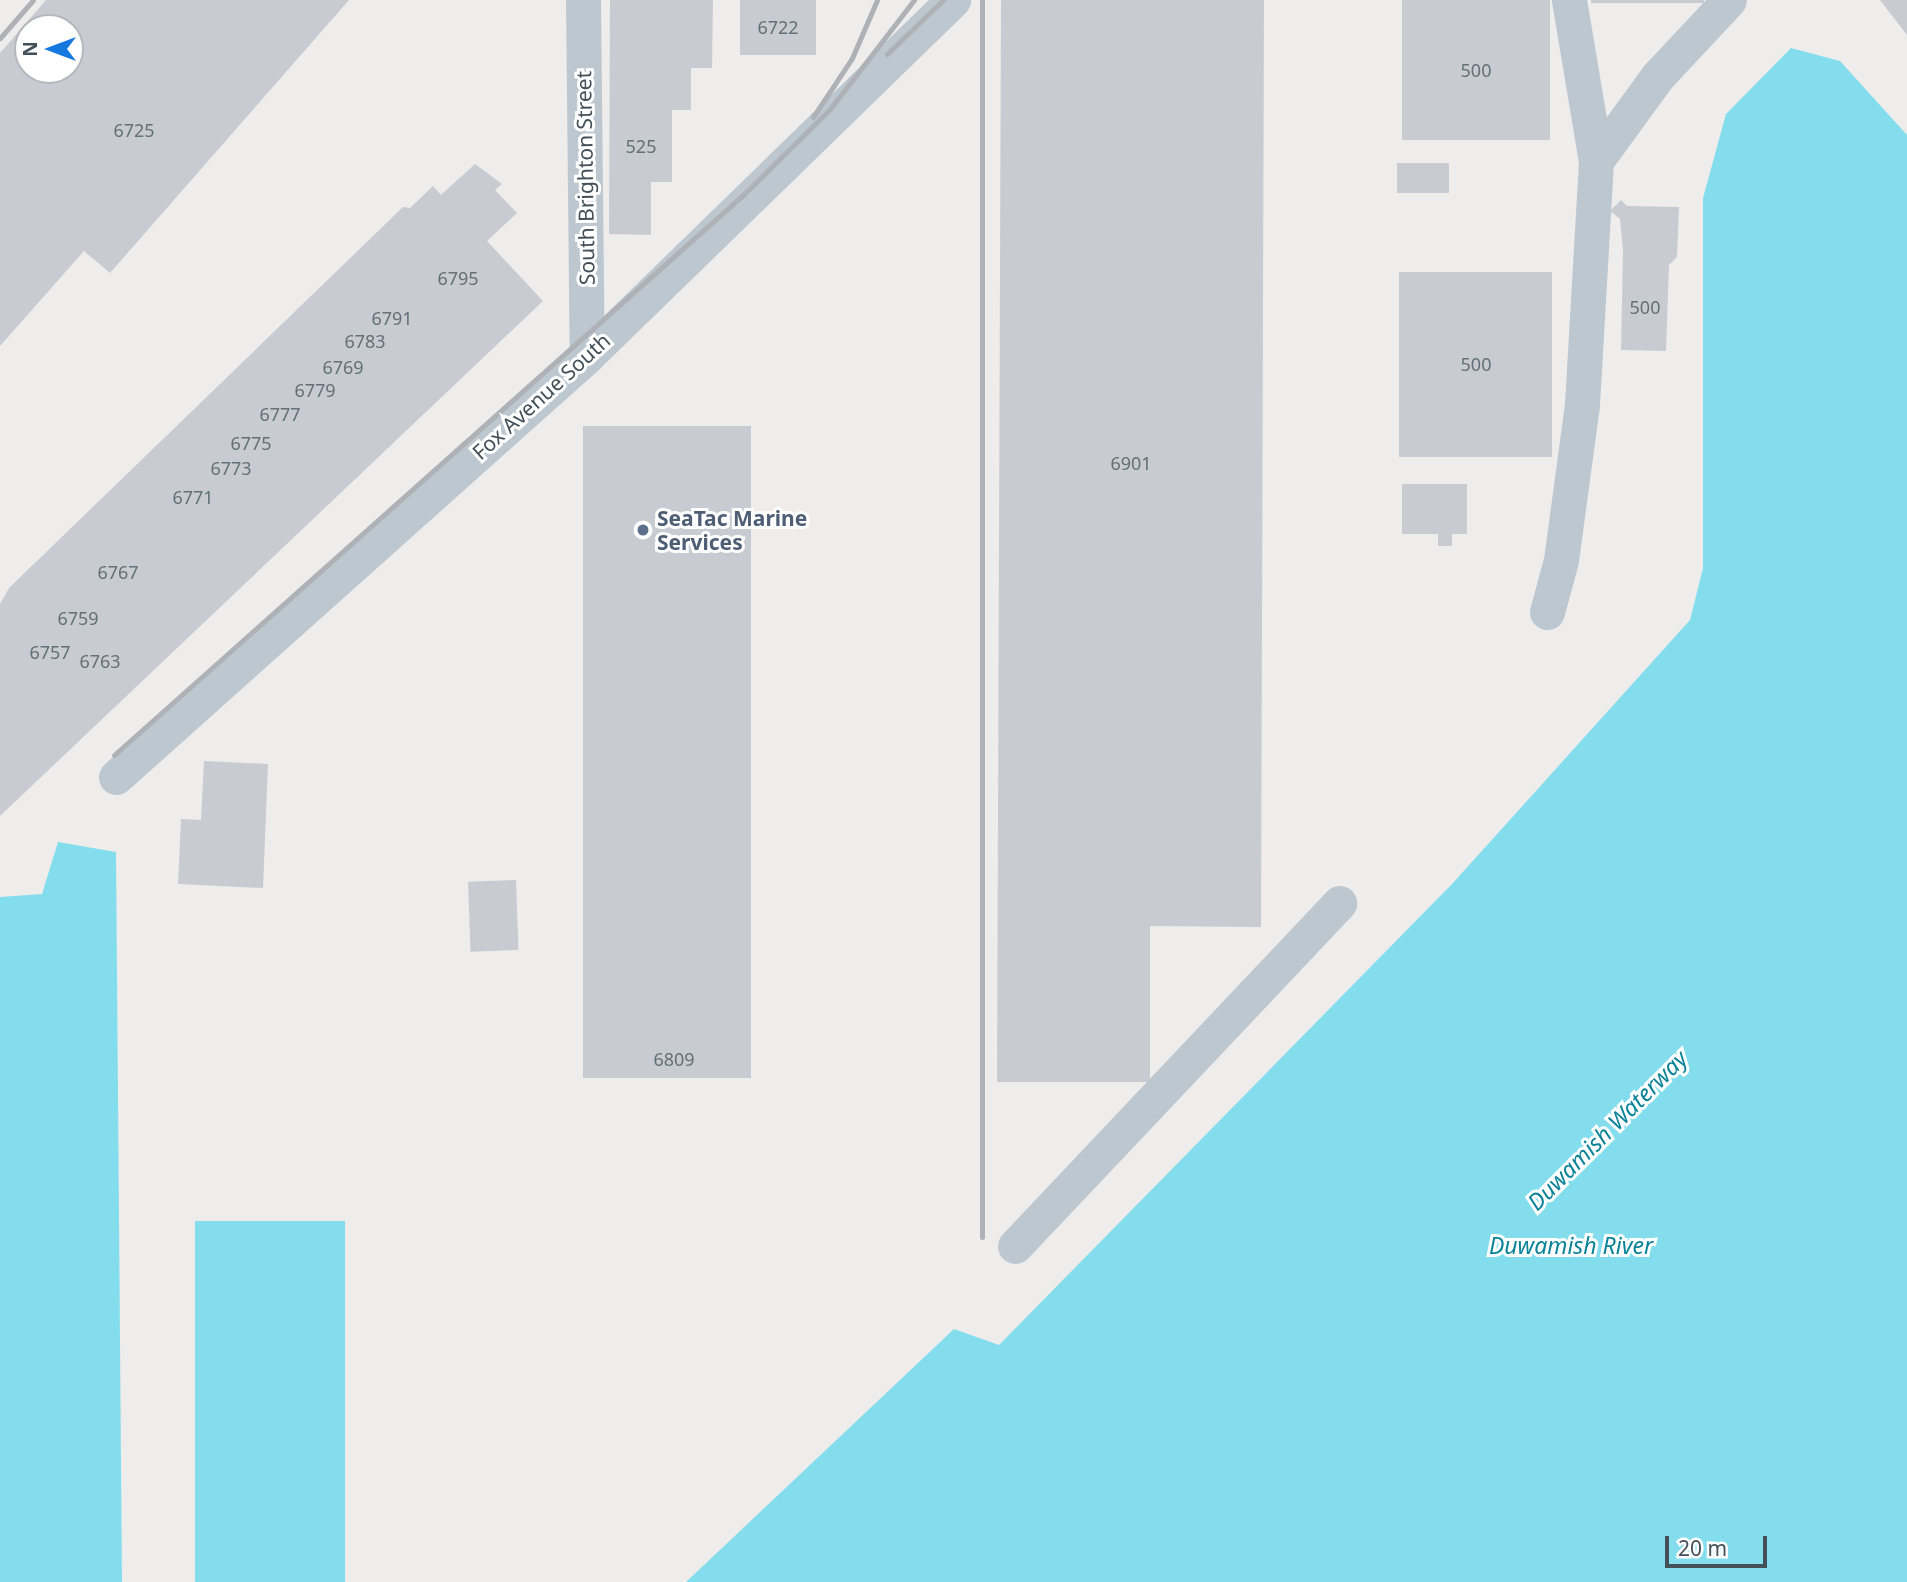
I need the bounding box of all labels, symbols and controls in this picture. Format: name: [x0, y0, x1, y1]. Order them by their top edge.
north arrow: [14, 14, 84, 84]
house number: 6722: [757, 16, 799, 38]
text: N: [17, 41, 43, 57]
house number: 500: [1461, 59, 1491, 81]
street label: South Brighton Street: [571, 71, 599, 285]
house number: 6725: [113, 119, 155, 141]
house number: 525: [626, 135, 656, 157]
house number: 6795: [437, 267, 479, 289]
house number: 500: [1630, 296, 1660, 318]
house number: 6791: [371, 307, 413, 329]
street label: Fox Avenue South: [467, 328, 615, 464]
house number: 6783: [344, 330, 386, 352]
house number: 500: [1461, 353, 1491, 375]
house number: 6769: [322, 356, 364, 378]
house number: 6779: [294, 379, 336, 401]
house number: 6777: [259, 403, 301, 425]
house number: 6775: [230, 432, 272, 454]
house number: 6901: [1110, 452, 1152, 474]
house number: 6773: [210, 457, 252, 479]
house number: 6771: [172, 486, 214, 508]
place label: SeaTac Marine Services: [657, 505, 807, 555]
marker: SeaTac Marine Services: [635, 522, 651, 538]
house number: 6767: [97, 561, 139, 583]
house number: 6759: [57, 607, 99, 629]
house number: 6757: [29, 641, 71, 663]
house number: 6763: [79, 650, 121, 672]
water label: Duwamish Waterway: [1521, 1044, 1693, 1216]
house number: 6809: [653, 1048, 695, 1070]
water label: Duwamish River: [1489, 1231, 1653, 1259]
scale bar: [1669, 1522, 1770, 1566]
text: 20 m: [1678, 1534, 1727, 1562]

